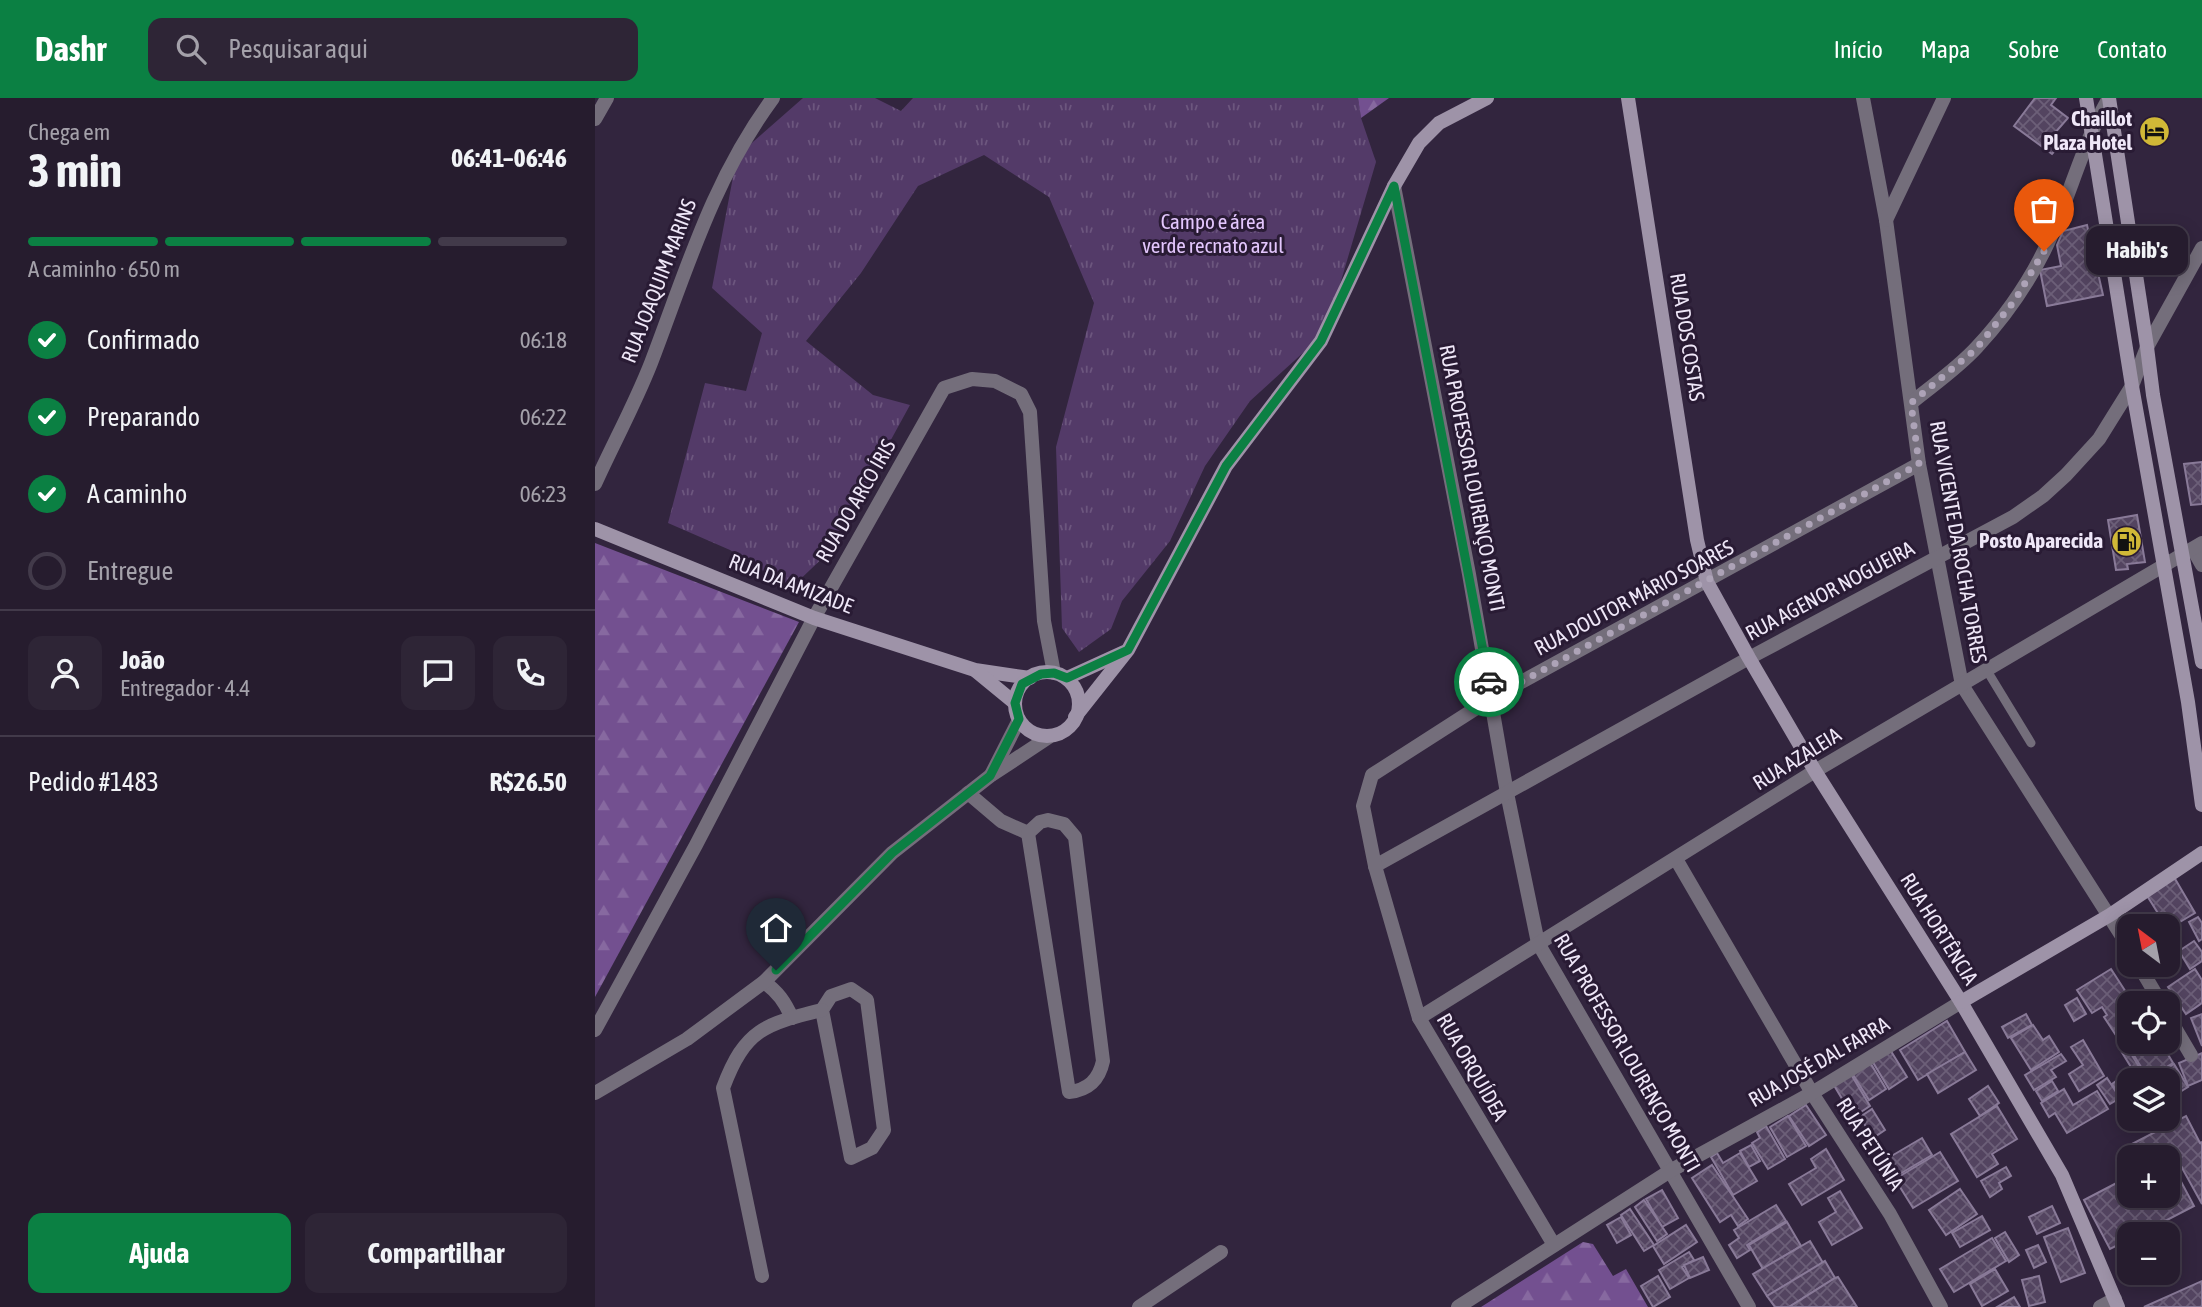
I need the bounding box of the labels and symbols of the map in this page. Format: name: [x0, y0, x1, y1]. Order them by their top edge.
place label: Chaillot Plaza Hotel: [2043, 106, 2132, 154]
hotel icon: Chaillot Plaza Hotel: [2138, 114, 2172, 148]
pin: [2014, 179, 2074, 251]
street label: RUA JOAQUIM MARINS: [616, 195, 700, 366]
park label: Campo e área verde recnato azul: [1142, 209, 1284, 257]
callout: Habib's: [2086, 226, 2187, 276]
street label: RUA DOS COSTAS: [1666, 271, 1710, 403]
street label: RUA PROFESSOR LOURENÇO MONTI: [1435, 342, 1511, 613]
street label: RUA VICENTE DA ROCHA TORRES: [1926, 419, 1992, 665]
street label: RUA DO ARCO ÍRIS: [810, 435, 900, 566]
fuel station icon: Posto Aparecida: [2109, 524, 2143, 558]
place label: Posto Aparecida: [1979, 528, 2103, 552]
street label: RUA DOUTOR MÁRIO SOARES: [1530, 534, 1737, 660]
street label: RUA AGENOR NOGUEIRA: [1741, 535, 1919, 645]
street label: RUA DA AMIZADE: [726, 548, 857, 618]
courier: [1454, 647, 1524, 717]
street label: RUA AZALEIA: [1748, 721, 1845, 795]
street label: RUA HORTÊNCIA: [1896, 868, 1984, 989]
pin: [746, 898, 806, 970]
north arrow: [2117, 914, 2181, 976]
street label: RUA PROFESSOR LOURENÇO MONTI: [1550, 929, 1706, 1176]
street label: RUA ORQUÍDEA: [1433, 1009, 1514, 1125]
street label: RUA JOSÉ DAL FARRA: [1744, 1011, 1894, 1111]
street label: RUA PETÚNIA: [1832, 1093, 1910, 1195]

